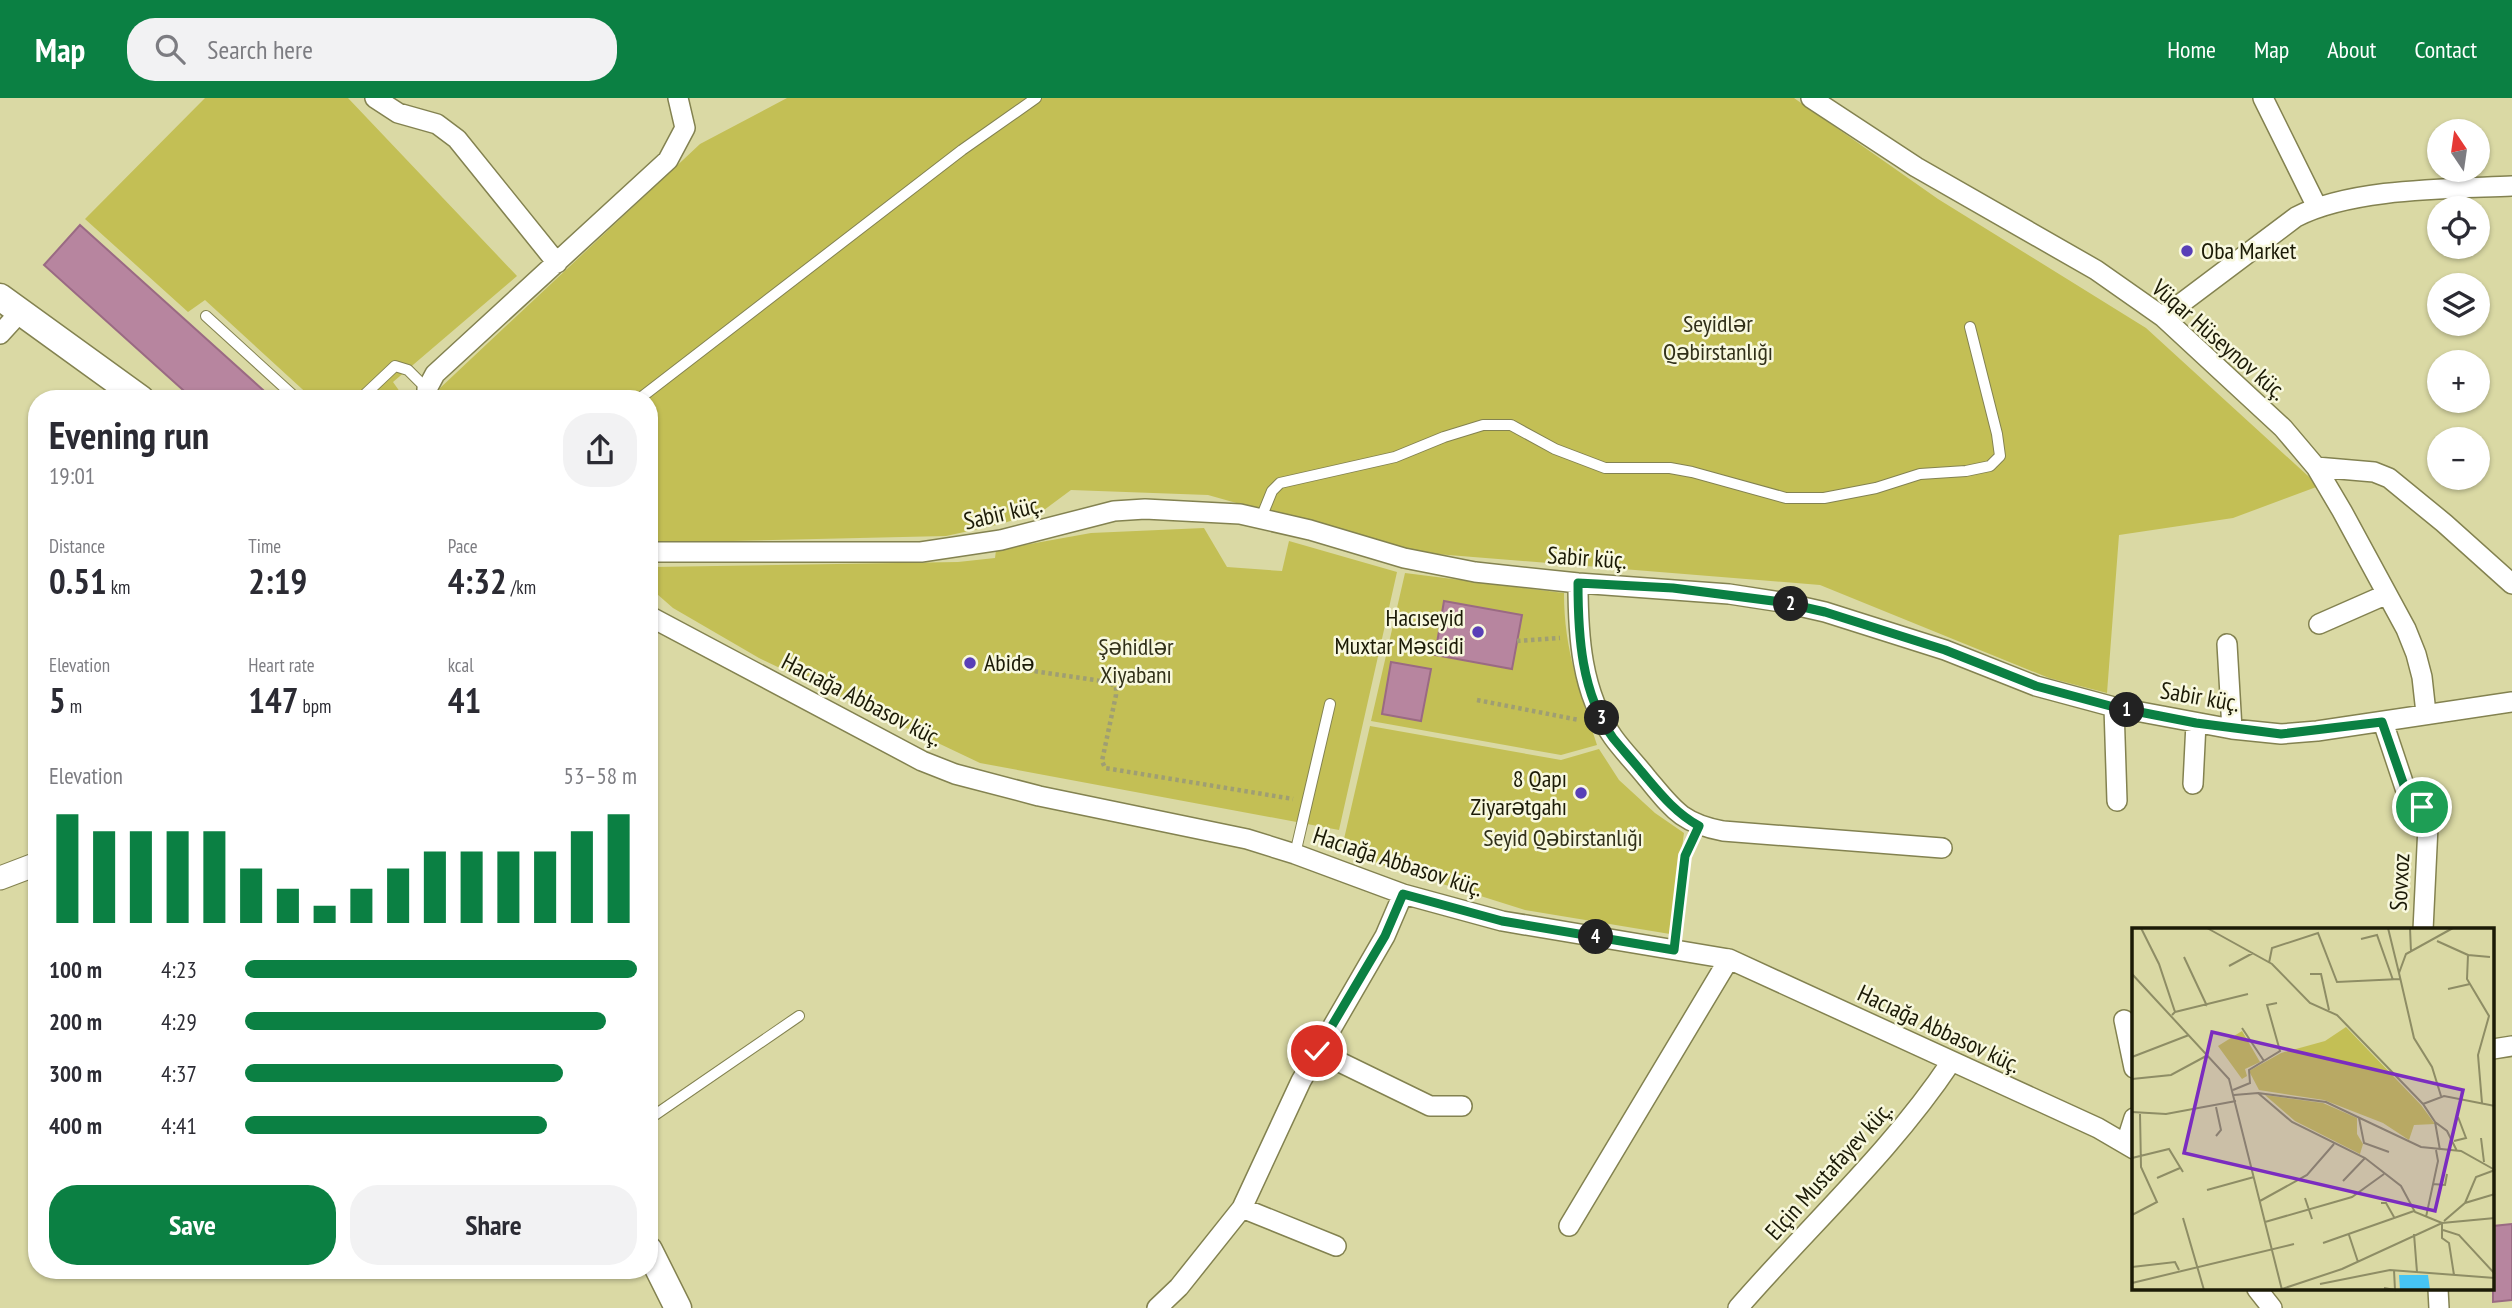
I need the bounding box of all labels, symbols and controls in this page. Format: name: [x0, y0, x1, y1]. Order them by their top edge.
search box: [127, 18, 617, 81]
text: Map: [35, 28, 85, 71]
icon: search: [151, 30, 189, 68]
text: Search here: [207, 33, 313, 66]
text: Home: [2167, 34, 2216, 65]
text: Map: [2254, 34, 2289, 65]
text: About: [2327, 34, 2376, 65]
text: Contact: [2414, 34, 2477, 65]
north arrow: [2427, 119, 2490, 182]
map controls: [2427, 119, 2490, 490]
button: locate: [2427, 196, 2490, 259]
place label: Oba Market: [2201, 235, 2297, 266]
marker: Oba Market: [2179, 243, 2195, 259]
street label: Vüqar Hüseynov küç.: [2145, 272, 2293, 407]
button: layers: [2427, 273, 2490, 336]
park label: Seyidlər Qəbirstanlığı: [1663, 308, 1773, 367]
button: +: [2427, 350, 2490, 413]
text: Evening run: [49, 410, 209, 459]
button: share: [563, 413, 637, 487]
button: −: [2427, 427, 2490, 490]
text: 19:01: [49, 461, 95, 490]
street label: Sabir küç.: [961, 488, 1045, 537]
text: Distance: [49, 534, 105, 558]
text: Time: [248, 534, 281, 558]
text: Pace: [448, 534, 478, 558]
street label: Sabir küç.: [1546, 539, 1628, 576]
text: 0.51: [49, 558, 107, 604]
text: 2:19: [248, 558, 307, 604]
text: 4:32: [448, 558, 507, 604]
text: km: [107, 575, 130, 599]
text: /km: [507, 575, 536, 599]
pin: 2: [1774, 587, 1809, 622]
text: 2: [1786, 591, 1795, 615]
place label: Hacıseyid Muxtar Məscidi: [1334, 602, 1464, 661]
marker: Hacıseyid Muxtar Məscidi: [1470, 624, 1486, 640]
park label: Şəhidlər Xiyabanı: [1098, 631, 1174, 690]
street label: Hacıağa Abbasov küç.: [777, 646, 948, 753]
place label: Abidə: [984, 647, 1035, 678]
text: Elevation: [49, 653, 110, 677]
text: Heart rate: [248, 653, 315, 677]
text: kcal: [448, 653, 474, 677]
marker: Abidə: [962, 655, 978, 671]
street label: Sabir küç.: [2158, 674, 2242, 719]
text: 5: [49, 677, 66, 723]
text: 147: [248, 677, 299, 723]
text: 41: [448, 677, 481, 723]
pin: 1: [2110, 692, 2144, 728]
text: m: [66, 694, 82, 718]
text: bpm: [299, 694, 331, 718]
text: 1: [2122, 697, 2131, 721]
pin: 3: [1584, 700, 1620, 736]
text: 3: [1597, 705, 1606, 729]
text: Elevation: [49, 761, 123, 790]
text: 53–58 m: [564, 761, 637, 790]
place label: 8 Qapı Ziyarətgahı: [1471, 763, 1567, 822]
pin: [2392, 777, 2452, 837]
marker: 8 Qapı Ziyarətgahı: [1573, 785, 1589, 801]
icon: arrive: [2403, 788, 2441, 826]
street label: Hacıağa Abbasov küç.: [1309, 820, 1487, 904]
park label: Seyid Qəbirstanlığı: [1483, 822, 1643, 853]
street label: Sovxoz: [2383, 852, 2416, 912]
pin: 4: [1578, 920, 1614, 954]
text: 4: [1591, 924, 1600, 948]
inset map: [2132, 928, 2494, 1290]
text: 100 m: [49, 955, 102, 984]
text: 4:23: [161, 955, 197, 984]
street label: Hacıağa Abbasov küç.: [1853, 977, 2026, 1080]
text: 200 m: [49, 1007, 102, 1036]
text: 4:29: [161, 1007, 197, 1036]
pin: [1287, 1021, 1347, 1081]
icon: check: [1298, 1032, 1336, 1070]
text: 300 m: [49, 1059, 102, 1088]
text: 4:37: [161, 1059, 197, 1088]
street label: Elçin Mustafayev küç.: [1758, 1095, 1899, 1246]
text: 400 m: [49, 1111, 102, 1140]
text: 4:41: [161, 1111, 197, 1140]
button: Save: [49, 1185, 336, 1265]
button: Share: [350, 1185, 637, 1265]

